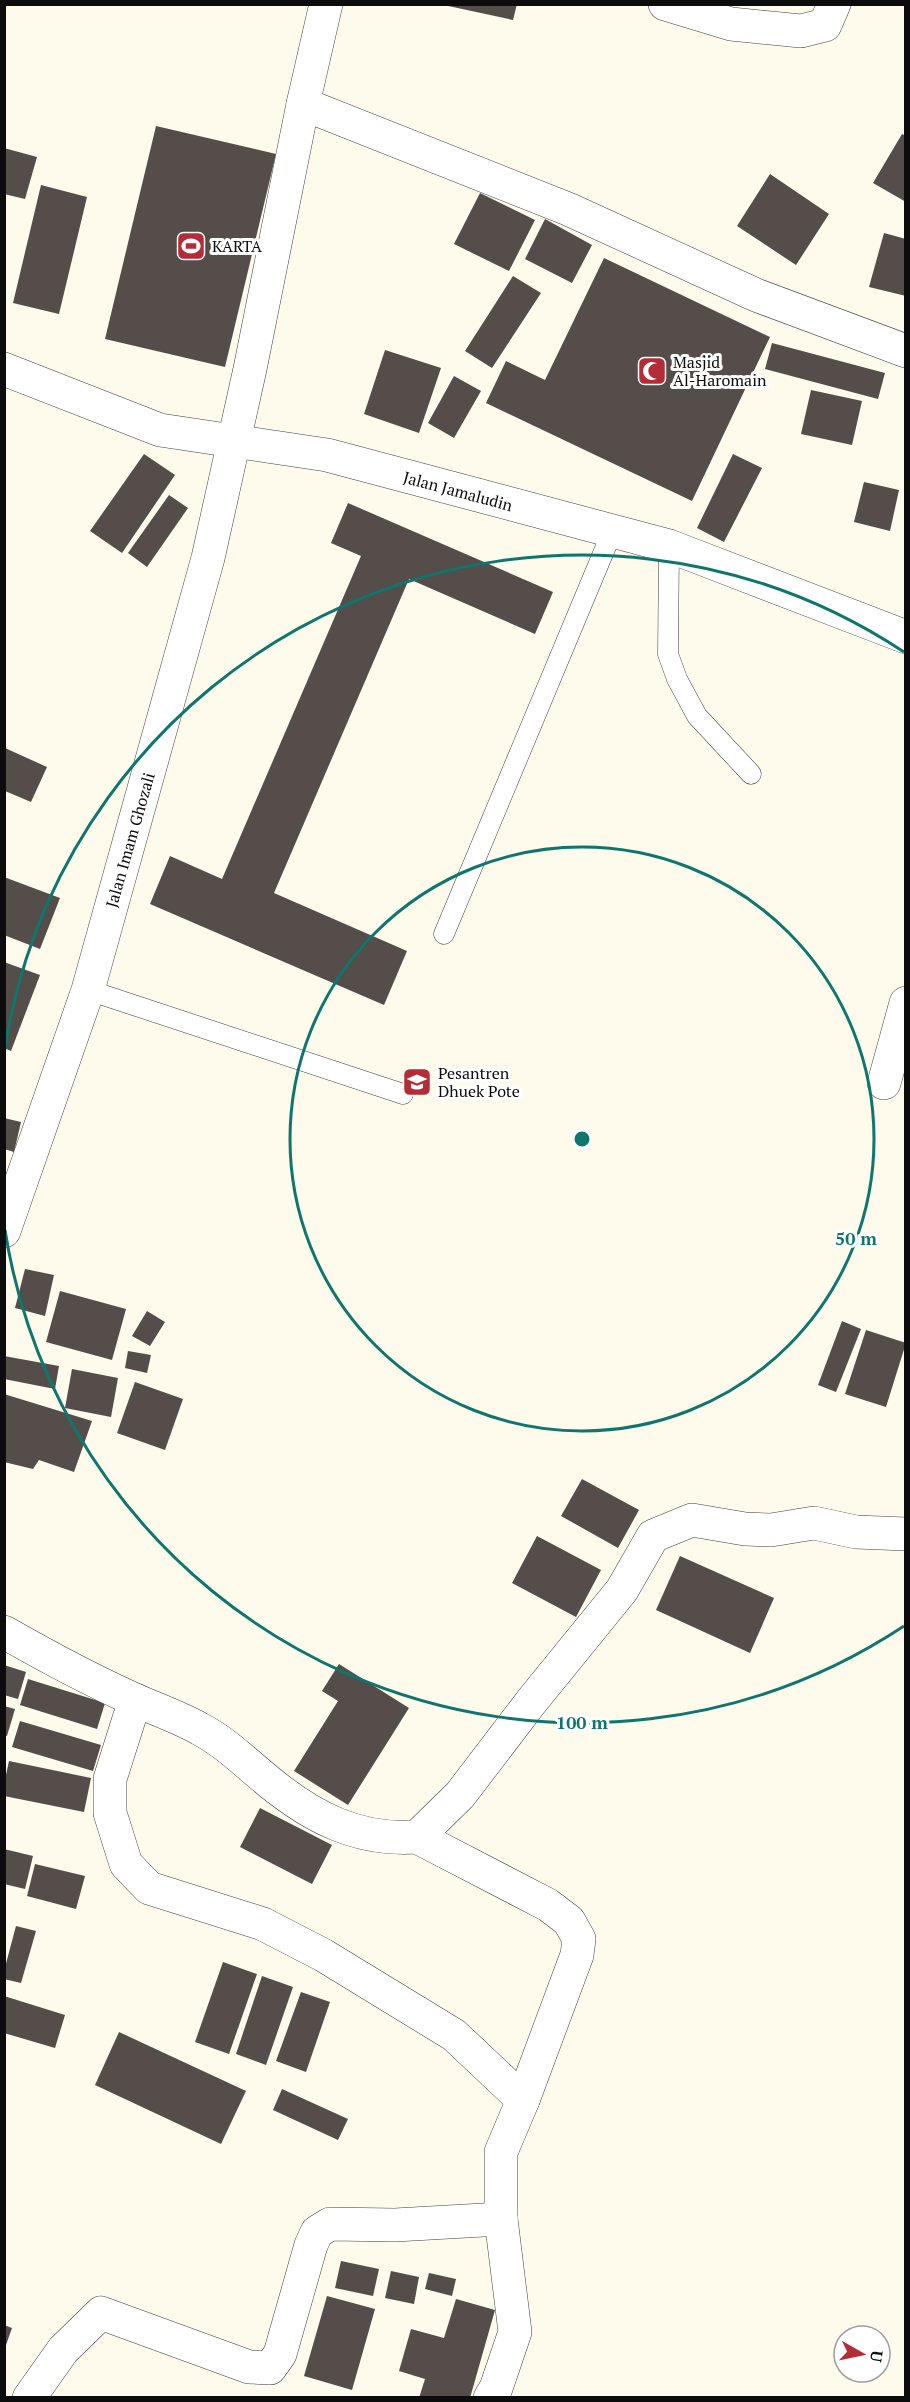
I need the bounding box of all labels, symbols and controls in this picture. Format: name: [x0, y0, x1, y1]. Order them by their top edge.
sports icon: KARTA: [175, 230, 207, 262]
place label: KARTA: [212, 235, 262, 257]
place label: Masjid Al-Haromain: [673, 351, 767, 391]
mosque icon: Masjid Al-Haromain: [636, 355, 668, 387]
street label: Jalan Jamaludin: [401, 466, 516, 516]
street label: Jalan Imam Ghozali: [100, 770, 160, 910]
place label: Pesantren Dhuek Pote: [438, 1062, 520, 1102]
school or university icon: Pesantren Dhuek Pote: [401, 1066, 433, 1098]
centre of rings: [572, 1129, 592, 1149]
text: 50 m: [835, 1226, 877, 1250]
text: 100 m: [556, 1710, 608, 1734]
north arrow: [832, 2324, 892, 2384]
text: U: [865, 2349, 889, 2364]

